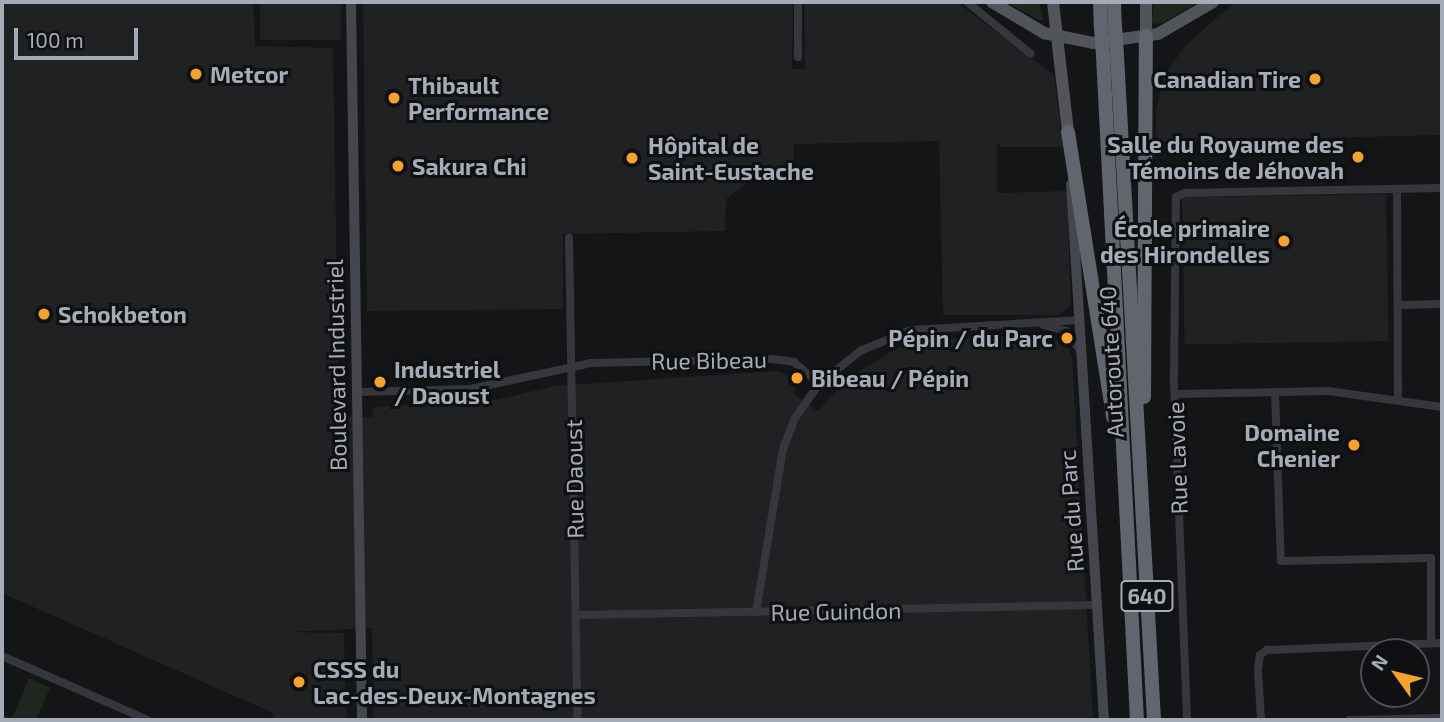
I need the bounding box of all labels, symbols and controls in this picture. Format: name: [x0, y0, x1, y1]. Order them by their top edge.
scale bar: [18, 14, 142, 58]
text: 100 m: [27, 27, 84, 52]
place label: Metcor: [210, 60, 288, 88]
place label: Canadian Tire: [1153, 65, 1301, 93]
marker: Metcor: [188, 66, 204, 82]
place label: Thibault Performance: [408, 71, 549, 125]
marker: Canadian Tire: [1307, 71, 1323, 87]
marker: Thibault Performance: [386, 90, 402, 106]
place label: Salle du Royaume des Témoins de Jéhovah: [1107, 130, 1344, 184]
place label: Hôpital de Saint-Eustache: [648, 131, 814, 185]
marker: Hôpital de Saint-Eustache: [622, 148, 642, 168]
marker: Salle du Royaume des Témoins de Jéhovah: [1350, 149, 1366, 165]
place label: Sakura Chi: [412, 152, 527, 180]
marker: Sakura Chi: [390, 158, 406, 174]
place label: École primaire des Hirondelles: [1100, 214, 1270, 268]
marker: École primaire des Hirondelles: [1276, 233, 1292, 249]
street label: Boulevard Industriel: [320, 259, 352, 471]
street label: Autoroute 640: [1093, 286, 1129, 438]
place label: Schokbeton: [58, 300, 187, 328]
marker: Schokbeton: [36, 306, 52, 322]
place label: Pépin / du Parc: [888, 324, 1053, 352]
marker: Pépin / du Parc: [1059, 330, 1075, 346]
street label: Rue Bibeau: [651, 345, 767, 375]
place label: Industriel / Daoust: [394, 355, 500, 409]
place label: Bibeau / Pépin: [811, 364, 969, 392]
marker: Bibeau / Pépin: [789, 370, 805, 386]
marker: Industriel / Daoust: [372, 374, 388, 390]
street label: Rue Lavoie: [1161, 401, 1193, 515]
place label: Domaine Chenier: [1244, 418, 1340, 472]
street label: Rue Daoust: [559, 419, 589, 539]
marker: Domaine Chenier: [1346, 437, 1362, 453]
street label: Rue du Parc: [1053, 449, 1089, 573]
road number: 640: [1119, 578, 1175, 614]
street label: Rue Guindon: [770, 596, 902, 626]
north arrow: [1360, 638, 1430, 708]
text: N: [1365, 650, 1392, 674]
place label: CSSS du Lac-des-Deux-Montagnes: [313, 655, 596, 709]
marker: CSSS du Lac-des-Deux-Montagnes: [291, 674, 307, 690]

